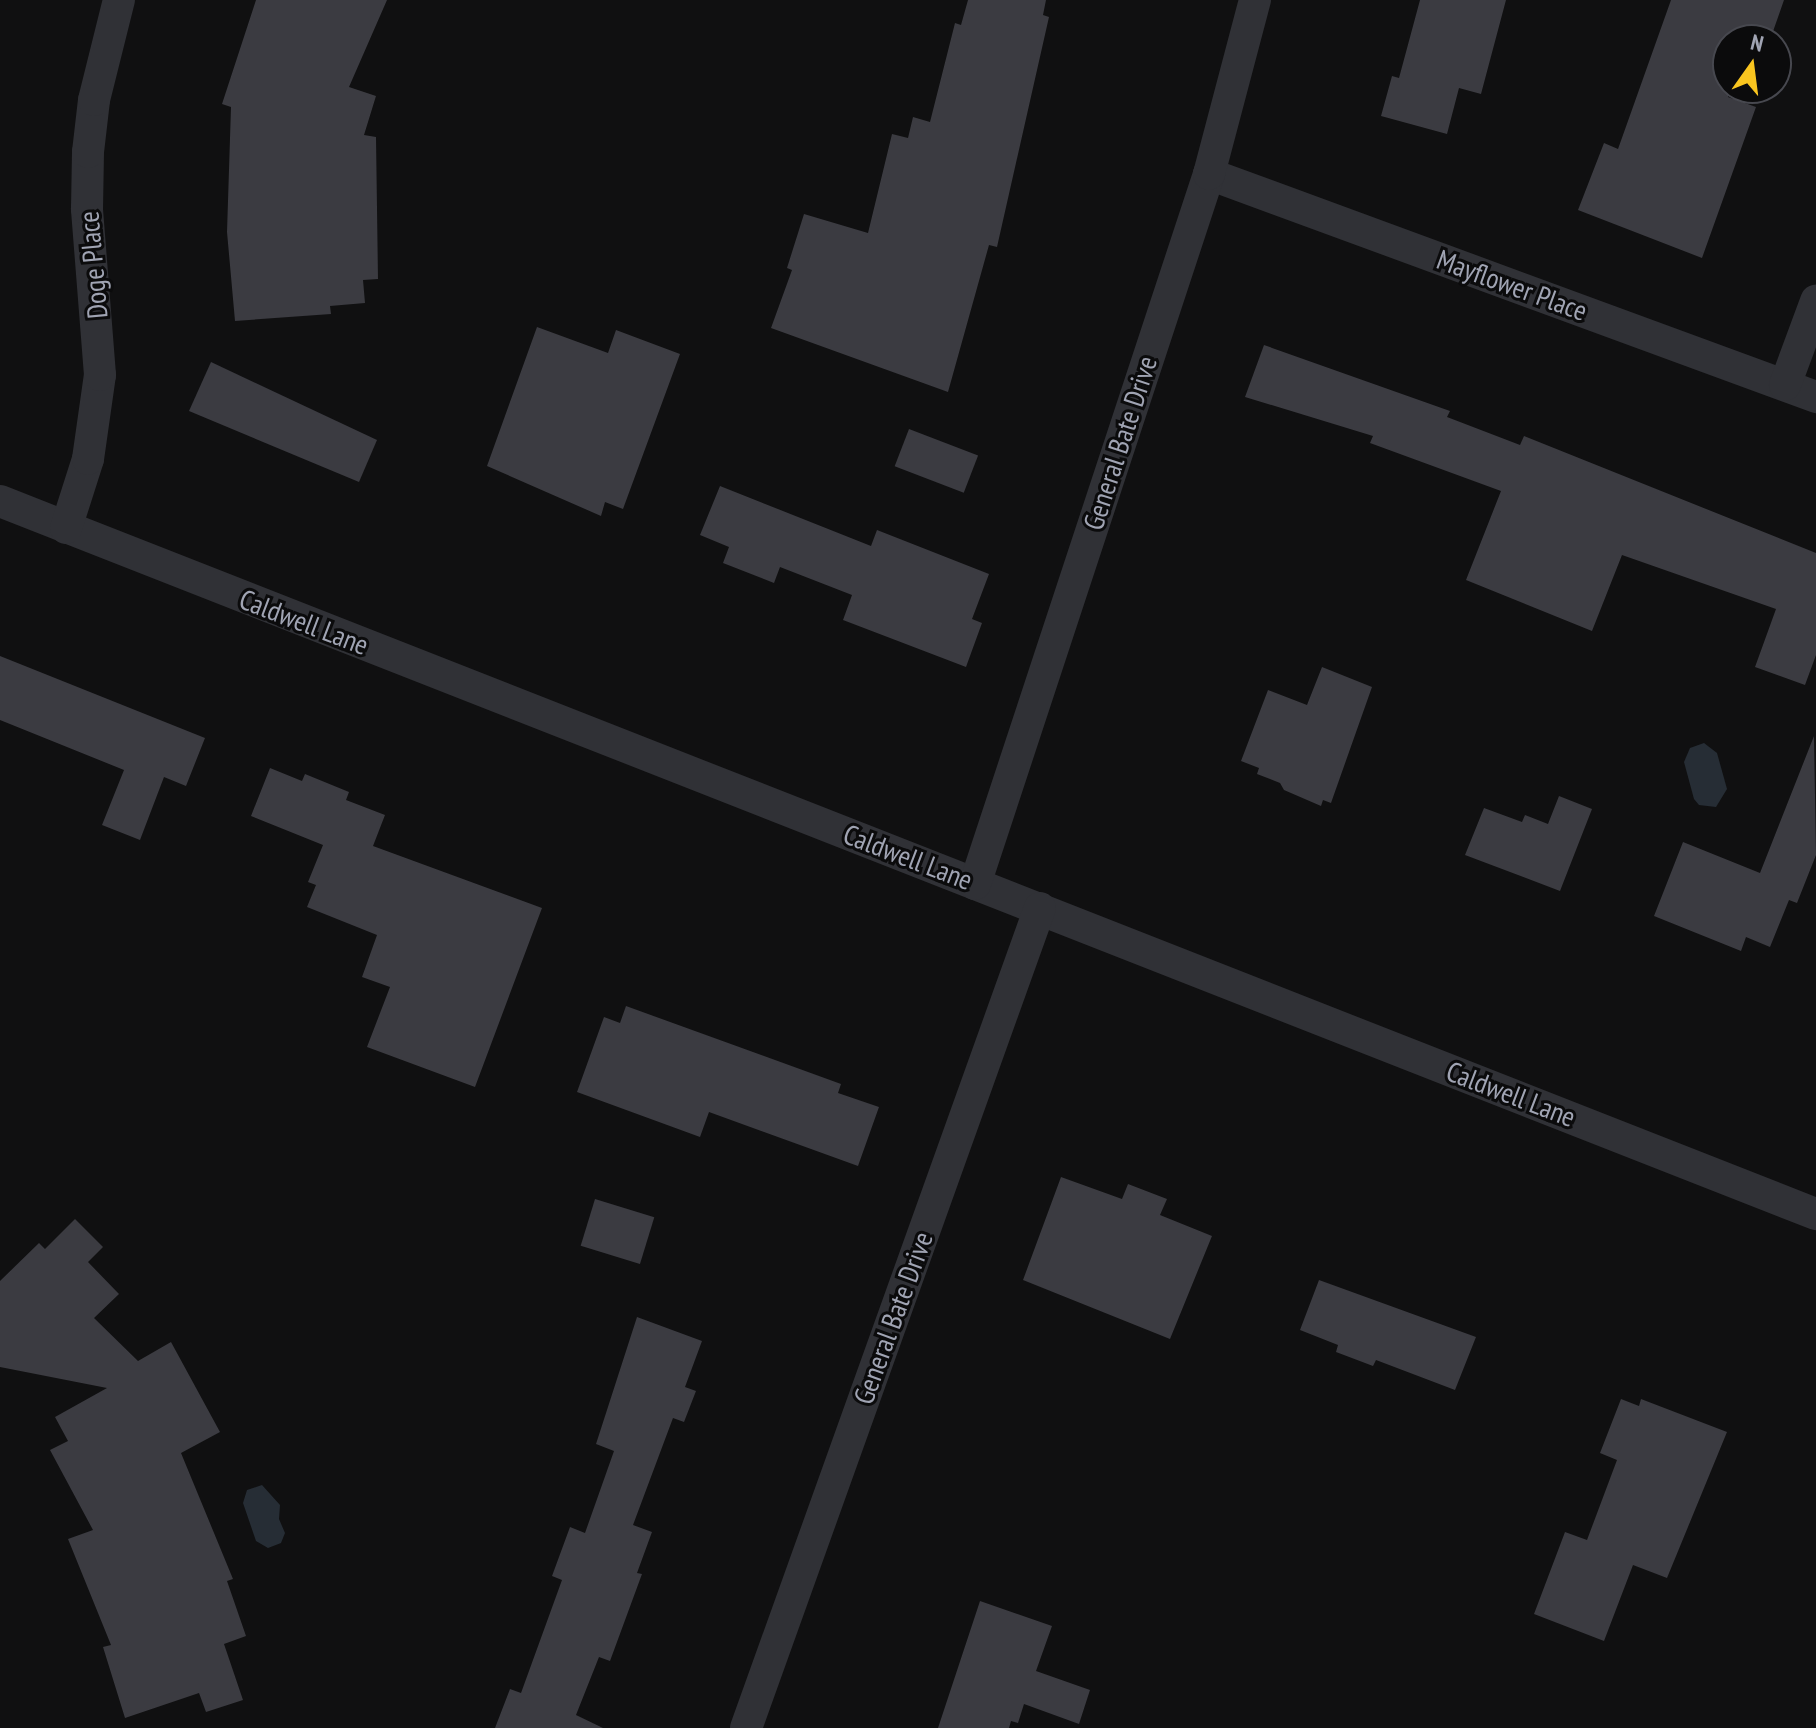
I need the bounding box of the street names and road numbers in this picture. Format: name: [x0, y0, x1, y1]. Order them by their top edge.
street label: Doge Place: [72, 210, 114, 320]
street label: Mayflower Place: [1432, 242, 1592, 328]
street label: General Bate Drive: [1076, 352, 1164, 534]
street label: Caldwell Lane: [235, 582, 373, 662]
street label: Caldwell Lane: [839, 817, 977, 897]
street label: Caldwell Lane: [1442, 1054, 1580, 1134]
street label: General Bate Drive: [846, 1227, 940, 1409]

